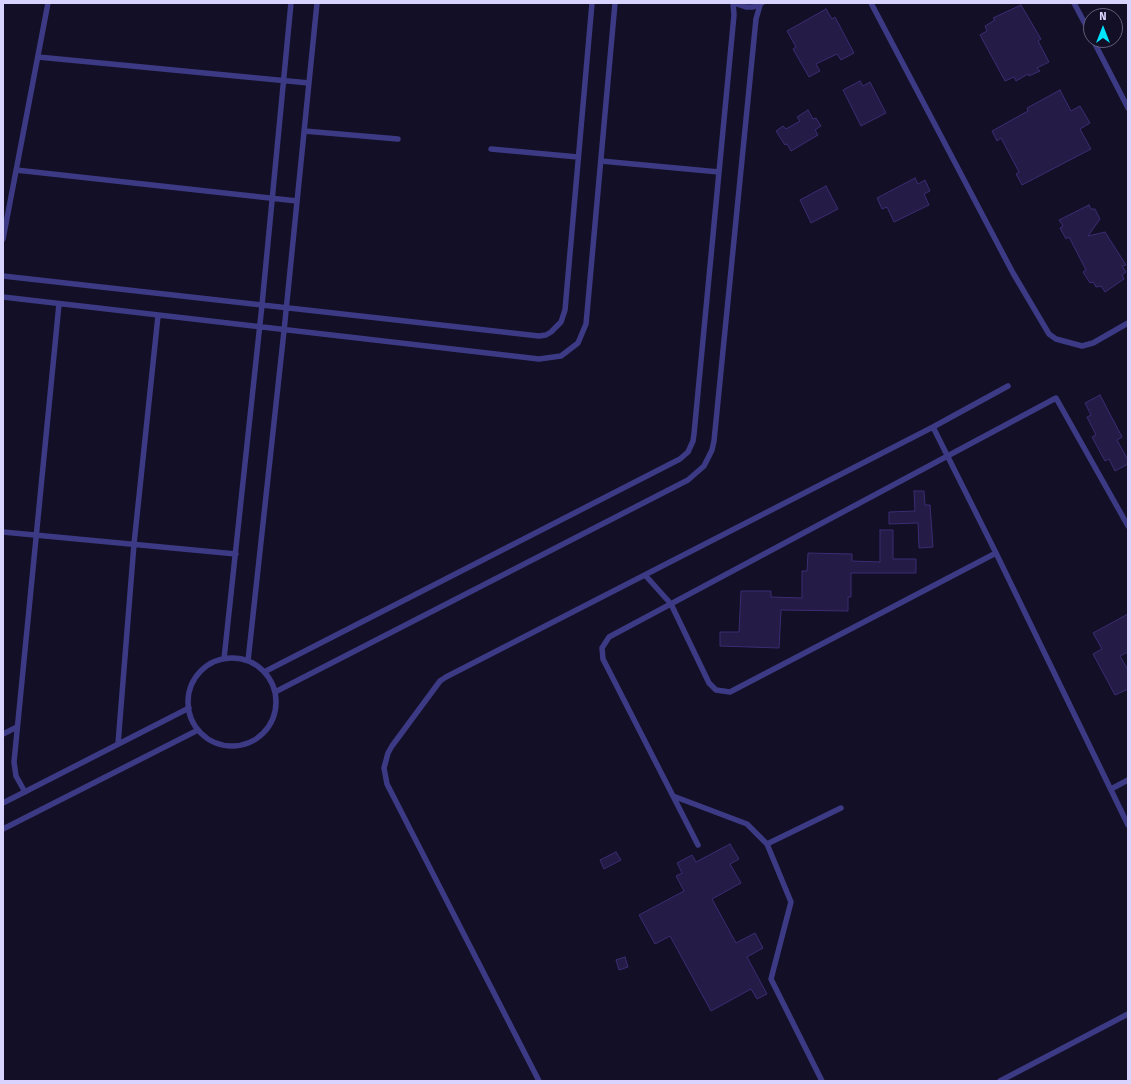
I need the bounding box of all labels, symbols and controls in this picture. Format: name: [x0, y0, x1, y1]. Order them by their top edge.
north arrow: [1083, 8, 1123, 48]
text: N: [1099, 10, 1107, 23]

